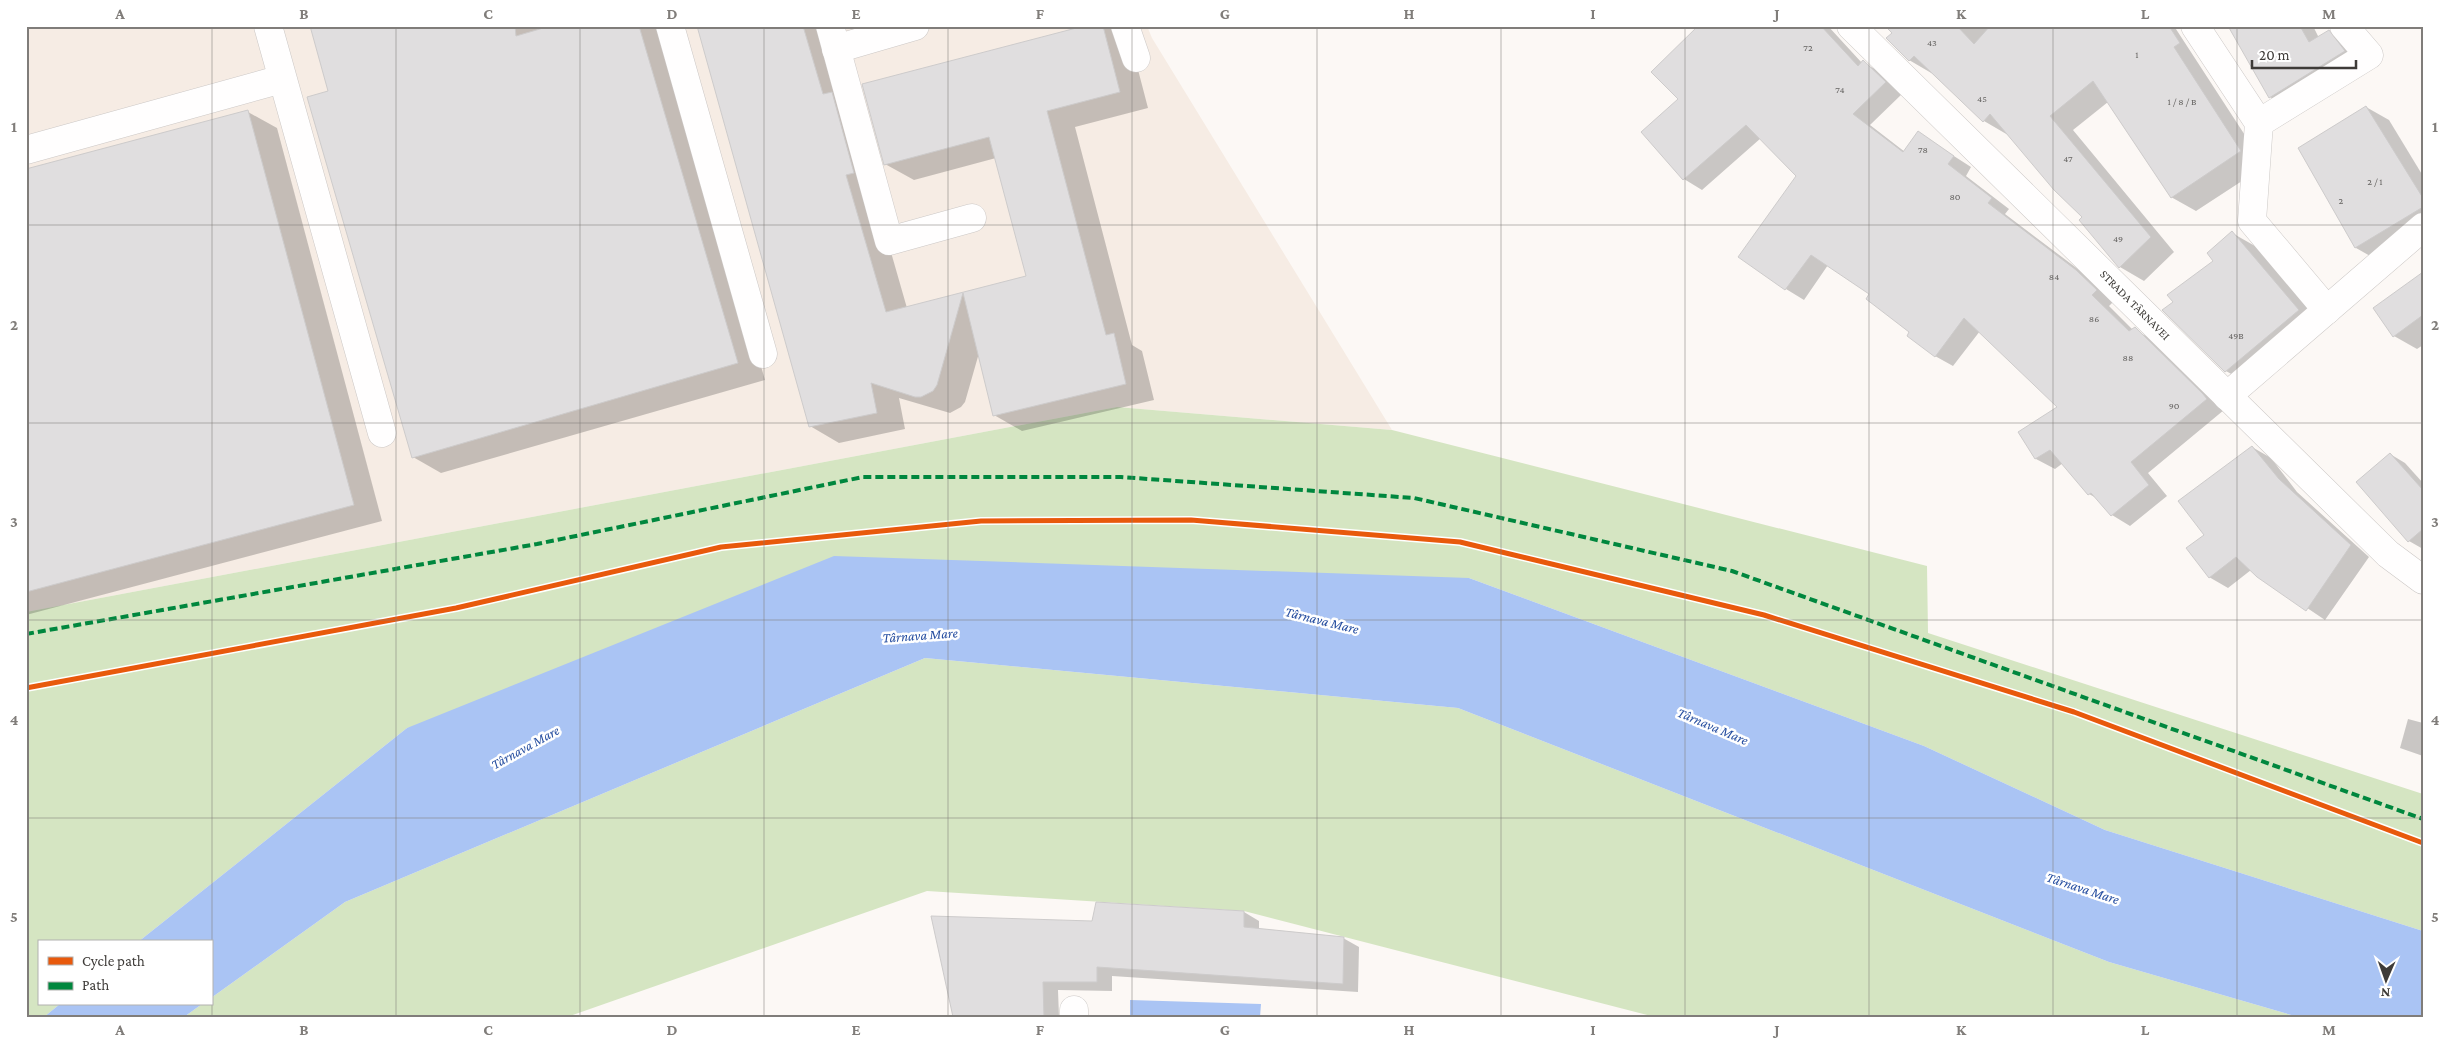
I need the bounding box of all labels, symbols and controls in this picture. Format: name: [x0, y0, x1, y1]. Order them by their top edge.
text: A: [114, 5, 125, 22]
text: B: [299, 5, 309, 22]
text: C: [483, 5, 493, 22]
text: D: [666, 5, 678, 22]
text: E: [851, 5, 861, 22]
text: F: [1036, 5, 1045, 22]
text: G: [1220, 5, 1230, 22]
text: H: [1404, 5, 1415, 22]
text: I: [1590, 5, 1596, 22]
text: J: [1772, 5, 1780, 22]
text: K: [1956, 5, 1967, 22]
text: L: [2141, 5, 2150, 22]
text: M: [2322, 5, 2336, 22]
house number: 43: [1927, 37, 1937, 48]
scale bar: [2252, 38, 2355, 70]
house number: 72: [1803, 42, 1813, 53]
text: 20 m: [2259, 47, 2290, 63]
house number: 1: [2135, 49, 2139, 60]
house number: 74: [1835, 84, 1845, 95]
house number: 45: [1977, 93, 1987, 104]
house number: 1 / 8 / B: [2168, 96, 2197, 107]
text: 1: [11, 118, 17, 135]
text: 1: [2432, 118, 2438, 135]
house number: 78: [1918, 144, 1928, 155]
house number: 47: [2063, 153, 2073, 164]
house number: 2 / 1: [2367, 176, 2383, 187]
house number: 80: [1949, 191, 1961, 202]
house number: 2: [2339, 195, 2344, 206]
house number: 49: [2113, 233, 2123, 244]
street label: STRADA TÂRNAVEI: [2097, 267, 2173, 343]
house number: 84: [2049, 271, 2059, 282]
house number: 86: [2089, 313, 2099, 324]
text: 2: [10, 316, 18, 333]
text: 2: [2431, 316, 2439, 333]
house number: 49B: [2228, 330, 2244, 341]
house number: 88: [2123, 352, 2133, 363]
house number: 90: [2169, 400, 2180, 411]
text: 3: [10, 513, 18, 530]
text: 3: [2431, 513, 2439, 530]
water label: Târnava Mare: [1283, 603, 1361, 637]
water label: Târnava Mare: [882, 624, 959, 646]
water label: Târnava Mare: [1675, 704, 1751, 748]
text: 4: [10, 711, 19, 728]
text: 4: [2431, 711, 2440, 728]
water label: Târnava Mare: [488, 721, 562, 772]
water label: Târnava Mare: [2045, 869, 2122, 907]
text: 5: [10, 908, 18, 925]
text: 5: [2431, 908, 2439, 925]
legend: [38, 940, 212, 1006]
text: Cycle path: [82, 953, 145, 970]
north arrow: [2362, 956, 2412, 1006]
text: Path: [82, 977, 109, 993]
text: N: [2380, 985, 2391, 1001]
text: A: [114, 1021, 125, 1038]
text: B: [299, 1021, 309, 1038]
text: C: [483, 1021, 493, 1038]
text: D: [666, 1021, 678, 1038]
text: E: [851, 1021, 861, 1038]
text: F: [1036, 1021, 1045, 1038]
text: G: [1220, 1021, 1230, 1038]
text: H: [1404, 1021, 1415, 1038]
text: I: [1590, 1021, 1596, 1038]
text: J: [1772, 1021, 1780, 1038]
text: K: [1956, 1021, 1967, 1038]
text: L: [2141, 1021, 2150, 1038]
text: M: [2322, 1021, 2336, 1038]

